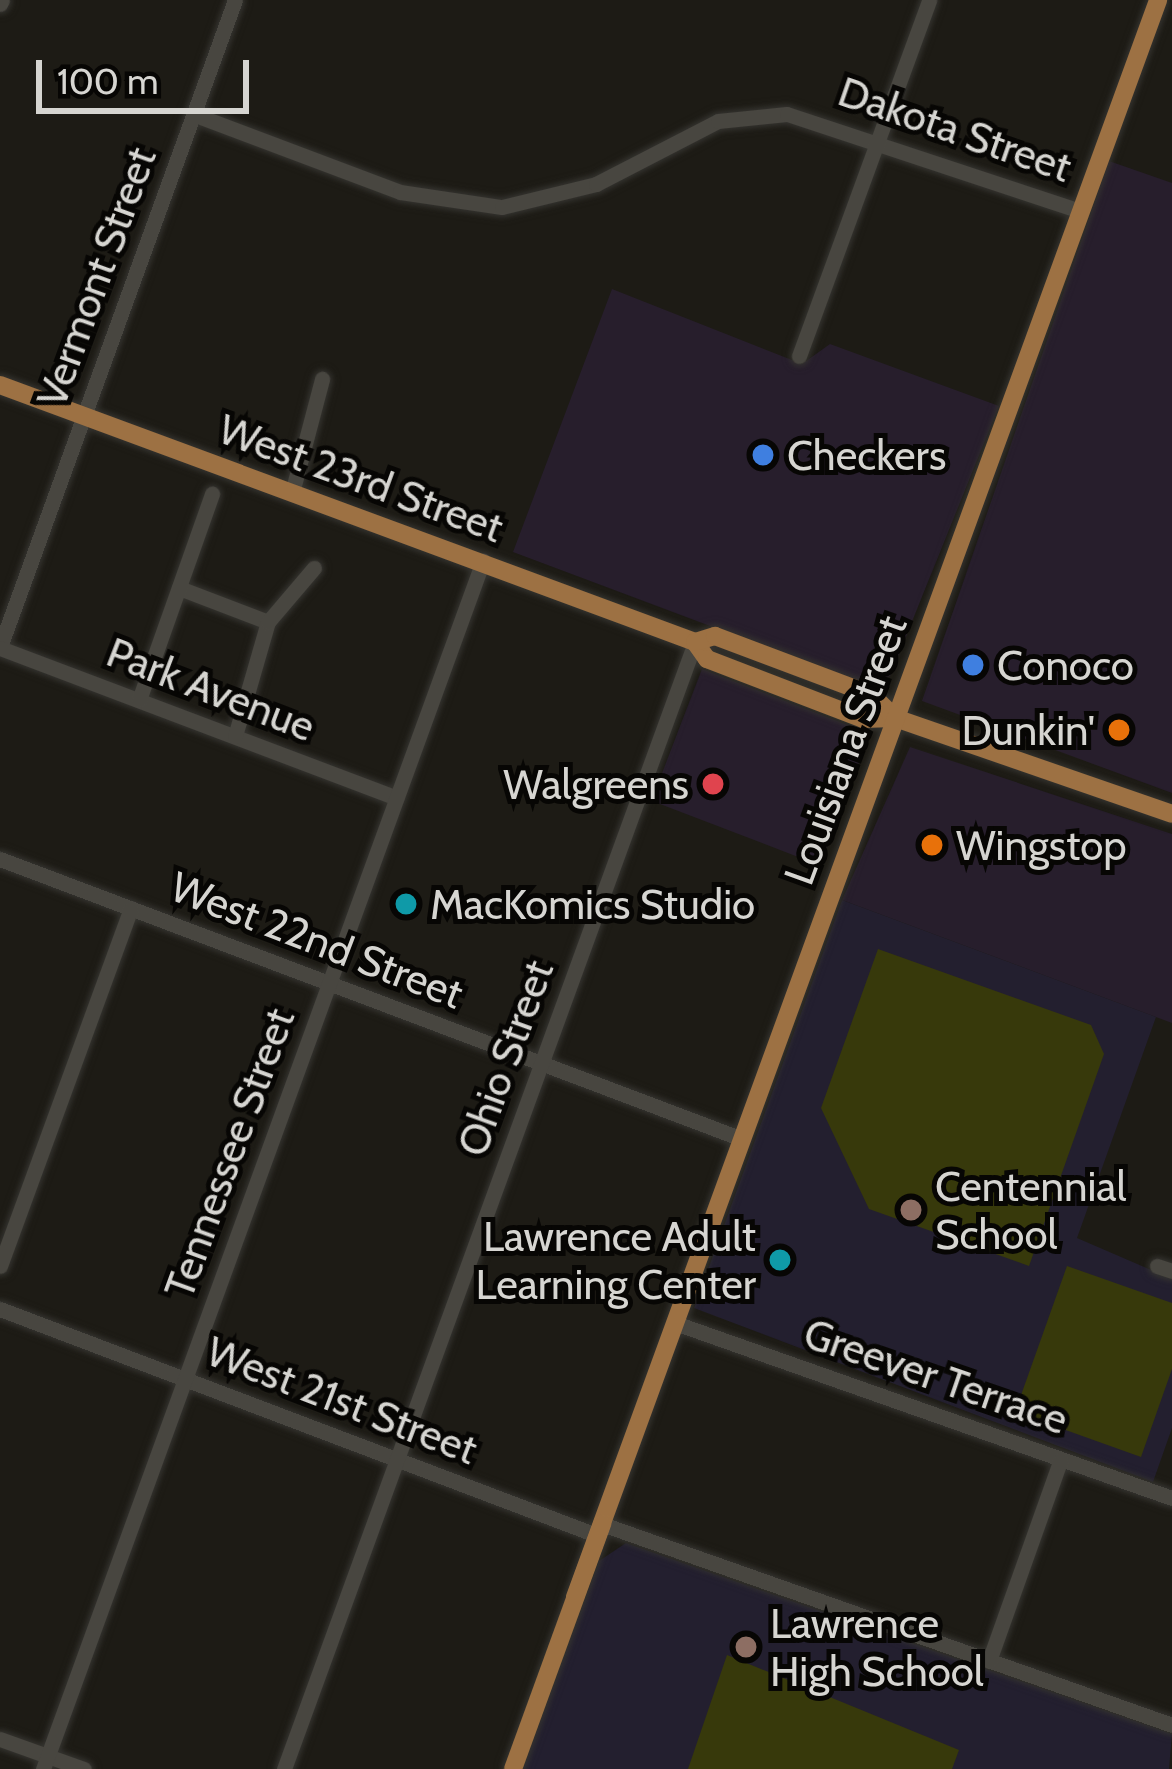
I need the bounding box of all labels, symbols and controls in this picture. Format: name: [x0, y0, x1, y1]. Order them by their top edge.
scale bar: [42, 36, 255, 110]
text: 100 m: [57, 59, 159, 103]
street label: Dakota Street: [832, 66, 1078, 192]
street label: Vermont Street: [26, 140, 166, 414]
street label: West 23rd Street: [212, 403, 510, 553]
place label: Checkers: [787, 430, 946, 480]
marker: Checkers: [750, 442, 776, 468]
street label: Louisiana Street: [773, 609, 917, 891]
street label: Park Avenue: [100, 626, 322, 752]
place label: Conoco: [997, 640, 1134, 690]
marker: Conoco: [960, 652, 986, 678]
place label: Dunkin': [962, 705, 1095, 755]
marker: Dunkin': [1106, 717, 1132, 743]
place label: Walgreens: [503, 759, 689, 809]
marker: Walgreens: [700, 771, 726, 797]
place label: Wingstop: [956, 820, 1127, 870]
marker: Wingstop: [919, 832, 945, 858]
street label: West 22nd Street: [164, 861, 470, 1019]
place label: MacKomics Studio: [430, 879, 755, 929]
marker: MacKomics Studio: [393, 891, 419, 917]
street label: Ohio Street: [446, 953, 564, 1163]
street label: Tennessee Street: [153, 1001, 305, 1305]
place label: Centennial School: [935, 1161, 1126, 1260]
marker: Centennial School: [898, 1197, 924, 1223]
place label: Lawrence Adult Learning Center: [476, 1211, 756, 1310]
marker: Lawrence Adult Learning Center: [767, 1247, 793, 1273]
street label: Greever Terrace: [798, 1307, 1074, 1445]
street label: West 21st Street: [200, 1325, 484, 1475]
place label: Lawrence High School: [770, 1598, 984, 1696]
marker: Lawrence High School: [733, 1634, 759, 1660]

